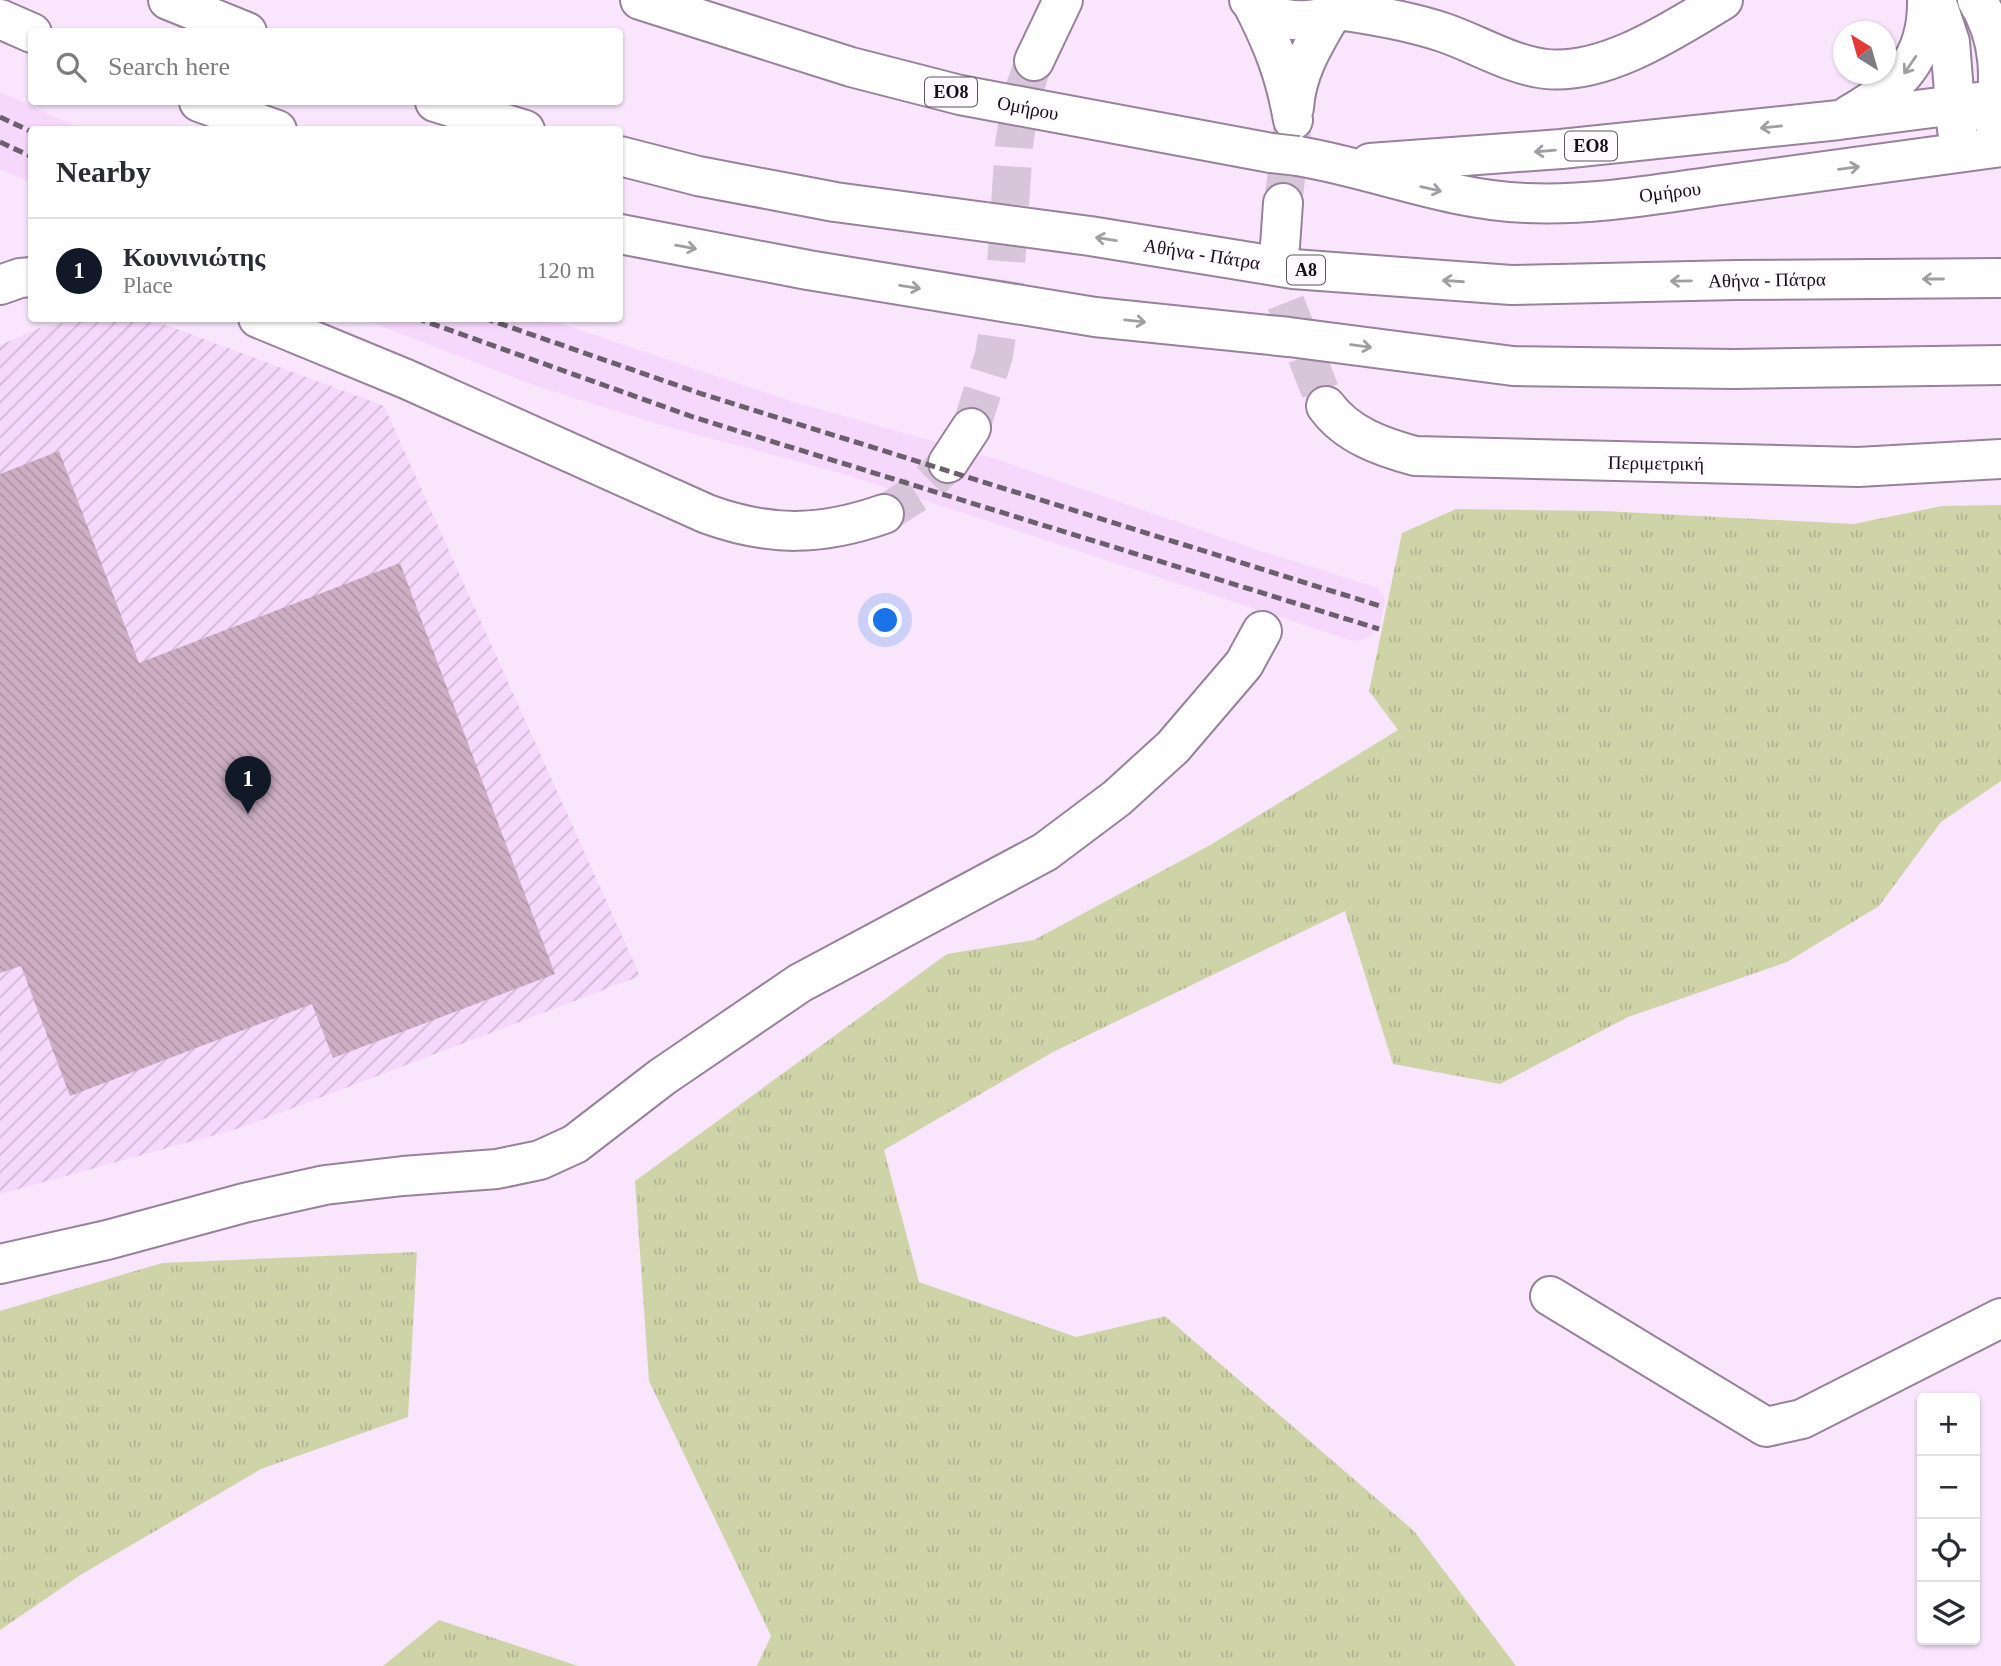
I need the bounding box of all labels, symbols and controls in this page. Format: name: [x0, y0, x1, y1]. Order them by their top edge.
north arrow: [1833, 21, 1896, 84]
search box: [28, 28, 623, 105]
icon: search: [52, 48, 90, 86]
text: Search here: [108, 52, 230, 81]
one-way arrow: [1903, 54, 1917, 74]
road number: ΕΟ8: [925, 78, 977, 106]
street label: Ομήρου: [995, 92, 1061, 124]
one-way arrow: [1760, 121, 1783, 134]
road number: ΕΟ8: [1565, 132, 1617, 160]
one-way arrow: [1534, 145, 1557, 158]
text: Nearby: [56, 155, 151, 188]
one-way arrow: [1837, 161, 1860, 174]
street label: Ομήρου: [1638, 178, 1702, 206]
one-way arrow: [1419, 182, 1442, 196]
one-way arrow: [1095, 232, 1118, 245]
street label: Αθήνα - Πάτρα: [1142, 234, 1262, 274]
one-way arrow: [674, 241, 697, 255]
text: Κουνινιώτης: [123, 243, 265, 272]
road number: Α8: [1287, 256, 1325, 284]
text: 1: [73, 258, 85, 283]
text: 120 m: [537, 258, 595, 283]
street label: Αθήνα - Πάτρα: [1708, 268, 1826, 292]
one-way arrow: [1922, 272, 1945, 285]
text: Place: [123, 273, 173, 298]
one-way arrow: [1443, 274, 1465, 287]
one-way arrow: [1670, 274, 1693, 288]
one-way arrow: [899, 281, 921, 294]
one-way arrow: [1123, 315, 1146, 328]
one-way arrow: [1349, 340, 1372, 353]
street label: Περιμετρική: [1608, 452, 1704, 474]
your location: [868, 603, 902, 637]
pin: 1: [225, 756, 271, 814]
map controls: [1917, 1393, 1980, 1645]
button: +: [1917, 1393, 1980, 1456]
button: −: [1917, 1456, 1980, 1519]
button: locate: [1917, 1519, 1980, 1582]
button: layers: [1917, 1582, 1980, 1645]

